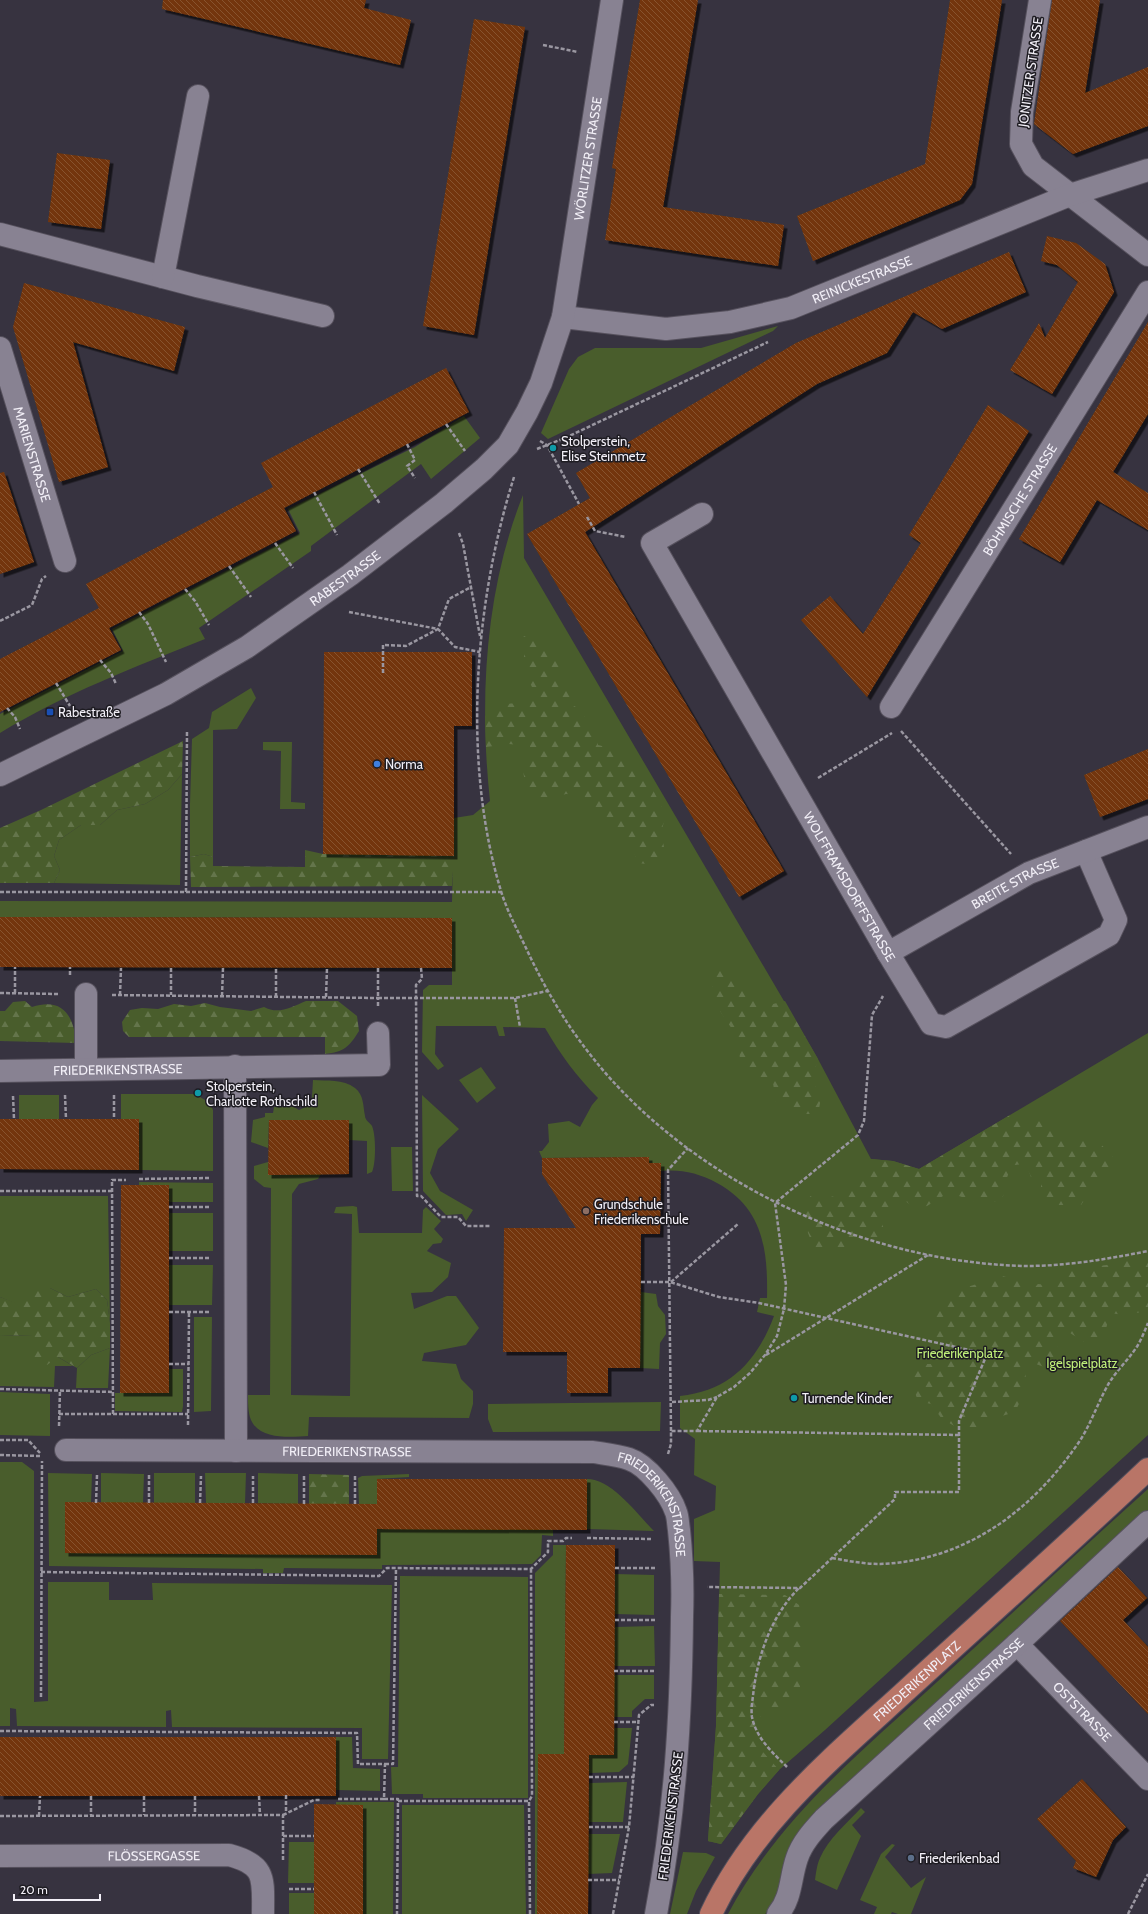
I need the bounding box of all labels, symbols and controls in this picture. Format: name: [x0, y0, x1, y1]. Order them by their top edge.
street label: JONITZER STRASSE: [1014, 16, 1046, 129]
street label: WÖRLITZER STRASSE: [570, 96, 605, 221]
street label: REINICKESTRASSE: [810, 252, 914, 307]
street label: MARIENSTRASSE: [10, 405, 54, 504]
place label: Stolperstein, Elise Steinmetz: [561, 433, 646, 464]
street label: BÖHMISCHE STRASSE: [979, 441, 1060, 558]
marker: Stolperstein, Elise Steinmetz: [548, 443, 558, 453]
street label: RABESTRASSE: [306, 547, 383, 609]
place label: Rabestraße: [58, 704, 120, 720]
marker: Rabestraße: [45, 707, 55, 717]
place label: Norma: [385, 756, 424, 772]
marker: Norma: [372, 759, 382, 769]
street label: WOLFFRAMSDORFFSTRASSE: [800, 809, 899, 964]
street label: BREITE STRASSE: [968, 854, 1061, 912]
street label: FRIEDERIKENSTRASSE: [53, 1060, 183, 1078]
place label: Stolperstein, Charlotte Rothschild: [206, 1078, 317, 1109]
marker: Stolperstein, Charlotte Rothschild: [193, 1088, 203, 1098]
place label: Grundschule Friederikenschule: [594, 1196, 689, 1227]
marker: Grundschule Friederikenschule: [581, 1206, 591, 1216]
park label: Friederikenplatz: [917, 1345, 1003, 1361]
park label: Igelspielplatz: [1046, 1355, 1118, 1371]
place label: Turnende Kinder: [802, 1390, 893, 1406]
marker: Turnende Kinder: [789, 1393, 799, 1403]
street label: FRIEDERIKENSTRASSE: [282, 1443, 412, 1459]
street label: FRIEDERIKENSTRASSE: [616, 1448, 689, 1557]
street label: FRIEDERIKENSTRASSE: [920, 1634, 1027, 1733]
street label: FRIEDERIKENPLATZ: [870, 1637, 964, 1725]
street label: OSTSTRASSE: [1050, 1678, 1115, 1745]
street label: FRIEDERIKENSTRASSE: [654, 1751, 686, 1881]
street label: FLÖSSERGASSE: [108, 1847, 200, 1864]
place label: Friederikenbad: [919, 1850, 1000, 1866]
marker: Friederikenbad: [906, 1853, 916, 1863]
scale bar: [14, 1876, 100, 1902]
text: 20 m: [20, 1882, 48, 1897]

